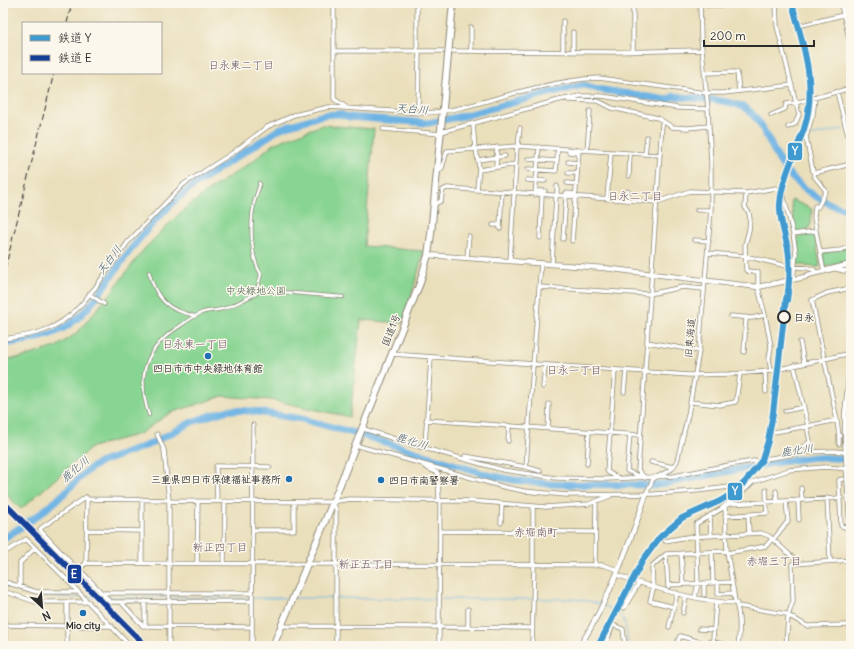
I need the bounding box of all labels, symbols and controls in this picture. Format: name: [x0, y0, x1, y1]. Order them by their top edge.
legend: [22, 22, 162, 74]
scale bar: [704, 22, 814, 48]
text: 200 m: [710, 28, 746, 43]
text: 鉄道 Y: [58, 30, 92, 45]
text: 鉄道 E: [58, 50, 92, 65]
district label: 日永東二丁目: [208, 58, 274, 72]
water label: 天白川: [395, 101, 429, 117]
line badge: Y: [787, 142, 803, 161]
text: Y: [791, 144, 799, 158]
district label: 日永二丁目: [608, 189, 663, 203]
water label: 天白川: [93, 243, 125, 277]
park label: 中央緑地公園: [226, 284, 286, 297]
marker: 日永: [777, 310, 791, 324]
place label: 日永: [794, 311, 814, 324]
street label: 国道1号: [379, 312, 403, 348]
street label: 旧東海道: [682, 318, 698, 358]
district label: 日永東一丁目: [162, 337, 228, 351]
marker: 四日市市中央緑地体育館: [203, 351, 213, 361]
place label: 四日市市中央緑地体育館: [153, 362, 263, 375]
district label: 日永一丁目: [547, 363, 602, 377]
water label: 鹿化川: [394, 429, 430, 453]
water label: 鹿化川: [780, 441, 814, 459]
water label: 鹿化川: [58, 453, 92, 485]
place label: 三重県四日市保健福祉事務所: [151, 473, 281, 486]
marker: 三重県四日市保健福祉事務所: [284, 474, 294, 484]
place label: 四日市南警察署: [389, 474, 459, 487]
marker: 四日市南警察署: [376, 475, 386, 485]
line badge: Y: [727, 482, 743, 501]
text: Y: [731, 484, 739, 498]
district label: 赤堀南町: [514, 525, 558, 539]
district label: 新正四丁目: [193, 540, 248, 554]
district label: 赤堀三丁目: [747, 554, 802, 568]
district label: 新正五丁目: [339, 557, 394, 571]
line badge: E: [67, 564, 82, 584]
text: E: [71, 567, 78, 581]
north arrow: [22, 587, 62, 627]
text: N: [40, 608, 53, 624]
marker: Mio city: [78, 608, 88, 618]
place label: Mio city: [66, 619, 101, 632]

